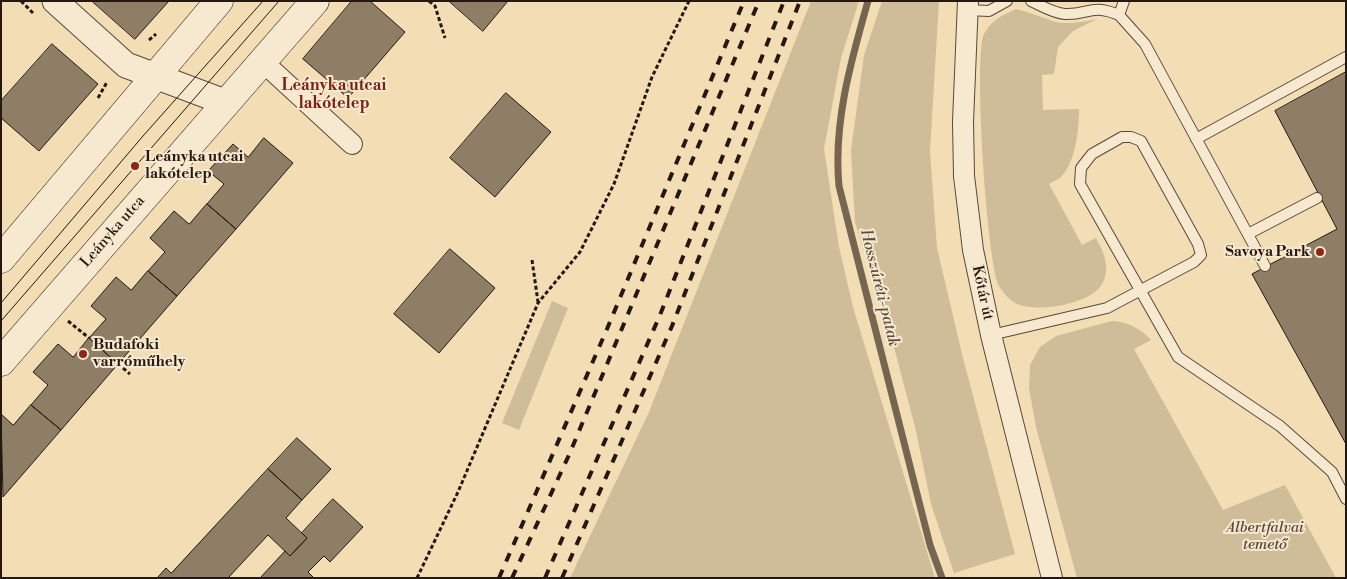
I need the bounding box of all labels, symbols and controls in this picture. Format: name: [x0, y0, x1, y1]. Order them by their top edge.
district label: Leányka utcai lakótelep: [282, 76, 386, 114]
place label: Leányka utcai lakótelep: [145, 148, 243, 183]
marker: Leányka utcai lakótelep: [129, 160, 141, 172]
street label: Leányka utca: [77, 192, 149, 272]
water label: Hosszúréti-patak: [855, 227, 903, 349]
place label: Savoya Park: [1225, 243, 1310, 261]
marker: Savoya Park: [1314, 246, 1326, 258]
street label: Kőtár út: [967, 264, 997, 322]
place label: Budafoki varróműhely: [93, 336, 185, 371]
marker: Budafoki varróműhely: [77, 348, 89, 360]
park label: Albertfalvai temető: [1226, 519, 1304, 554]

